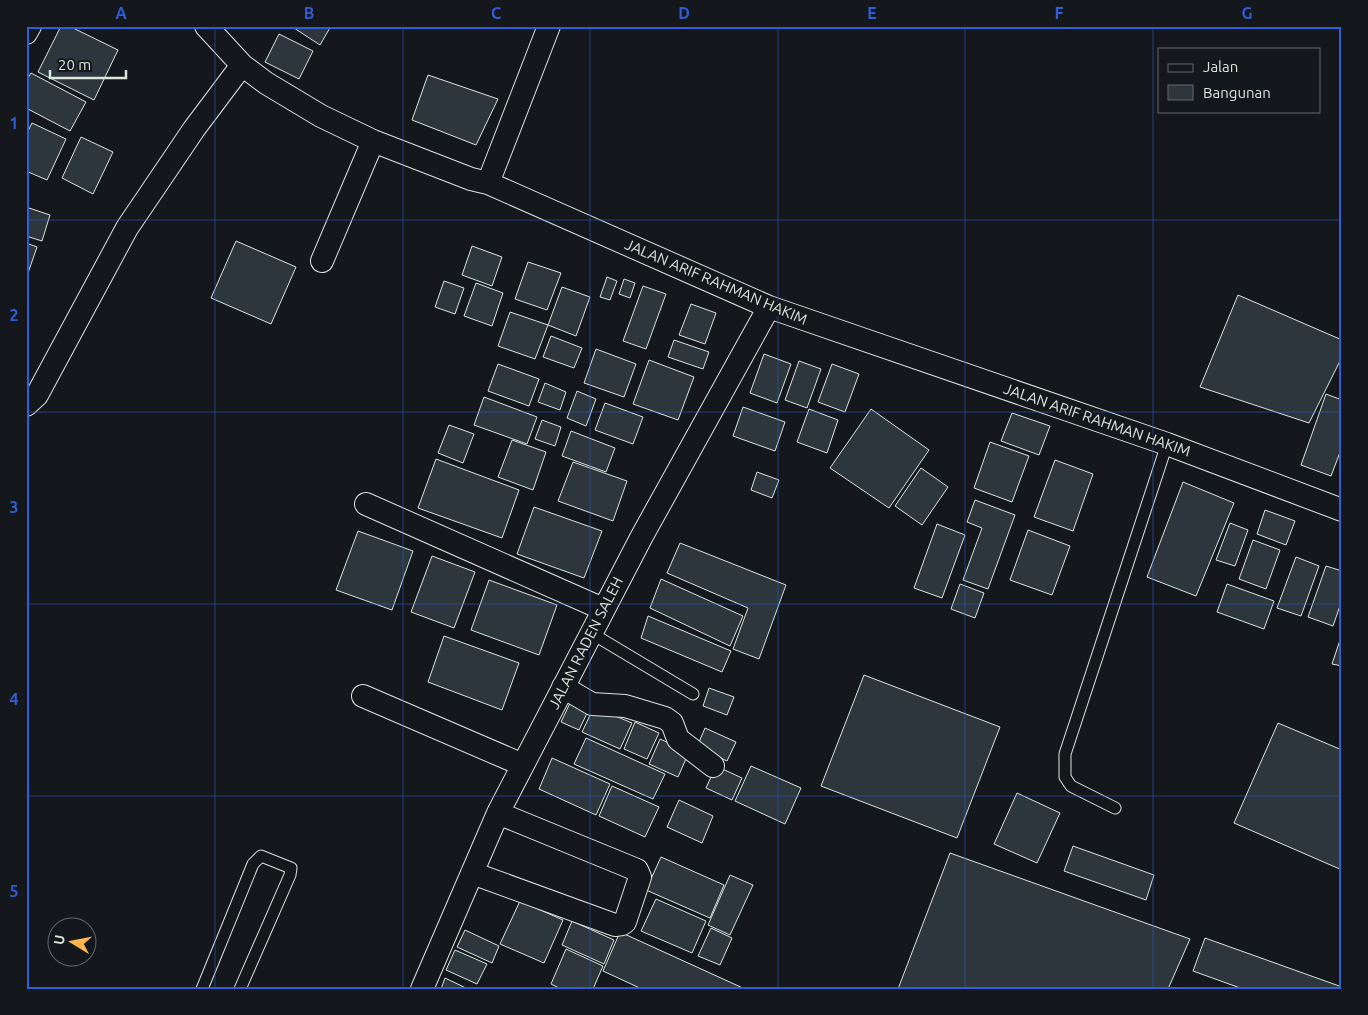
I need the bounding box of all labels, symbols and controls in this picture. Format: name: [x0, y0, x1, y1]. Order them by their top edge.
text: A: [115, 4, 127, 22]
text: B: [304, 4, 314, 22]
text: C: [491, 4, 501, 22]
text: D: [678, 4, 690, 22]
text: E: [867, 4, 877, 22]
text: F: [1055, 4, 1064, 22]
text: G: [1241, 4, 1253, 22]
scale bar: [50, 48, 126, 80]
legend: [1158, 48, 1320, 112]
text: 20 m: [58, 56, 91, 73]
text: Jalan: [1203, 58, 1238, 75]
text: Bangunan: [1203, 84, 1271, 101]
text: 1: [9, 114, 19, 132]
street label: JALAN ARIF RAHMAN HAKIM: [622, 235, 810, 328]
text: 2: [9, 306, 19, 324]
street label: JALAN ARIF RAHMAN HAKIM: [1002, 380, 1193, 460]
text: 3: [9, 498, 19, 516]
street label: JALAN RADEN SALEH: [545, 574, 626, 712]
text: 4: [9, 690, 19, 708]
text: 5: [9, 882, 19, 900]
north arrow: [48, 918, 98, 968]
text: U: [50, 934, 68, 946]

